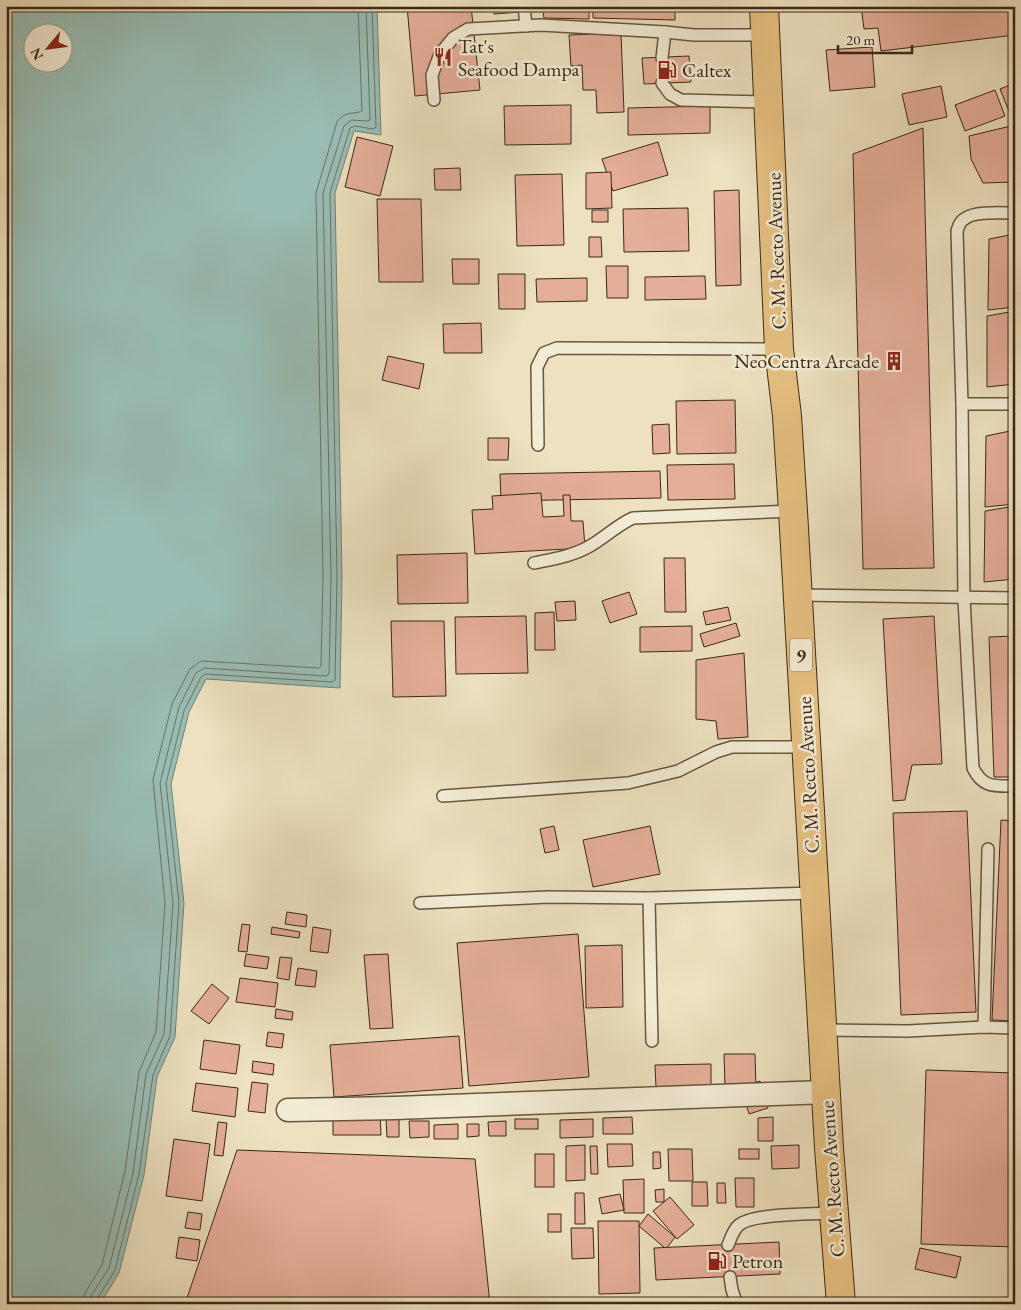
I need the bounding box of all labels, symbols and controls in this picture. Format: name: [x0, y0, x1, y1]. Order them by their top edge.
north arrow: [22, 22, 72, 72]
scale bar: [838, 22, 912, 54]
text: 20 m: [846, 30, 875, 49]
place label: Tat's Seafood Dampa: [458, 33, 579, 82]
text: N: [26, 44, 47, 64]
restaurant icon: Tat's Seafood Dampa: [432, 46, 454, 68]
place label: Caltex: [682, 57, 732, 83]
fuel station icon: Caltex: [656, 59, 678, 81]
street label: C. M. Recto Avenue: [760, 172, 792, 330]
place label: NeoCentra Arcade: [734, 348, 879, 374]
building icon: NeoCentra Arcade: [883, 350, 905, 372]
road number: 9: [790, 638, 812, 672]
street label: C. M. Recto Avenue: [791, 696, 825, 854]
street label: C. M. Recto Avenue: [814, 1100, 850, 1258]
place label: Petron: [732, 1248, 784, 1274]
fuel station icon: Petron: [706, 1250, 728, 1272]

